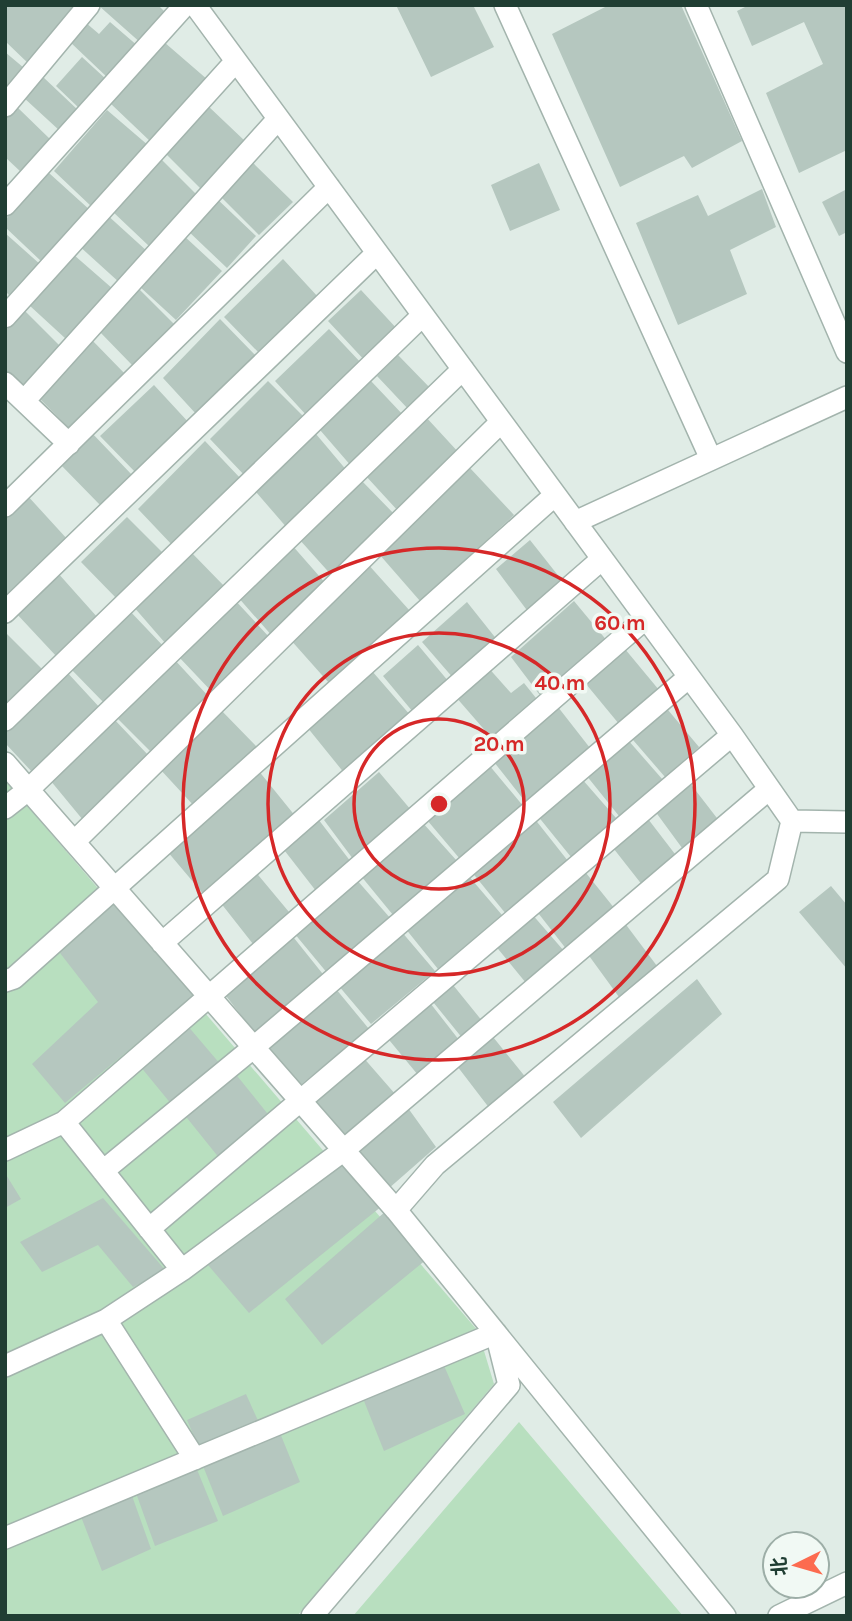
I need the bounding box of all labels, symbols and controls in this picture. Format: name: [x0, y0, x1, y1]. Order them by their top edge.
text: 60 m: [594, 611, 646, 635]
text: 40 m: [534, 671, 586, 695]
text: 20 m: [473, 732, 525, 756]
centre of rings: [427, 792, 451, 816]
north arrow: [761, 1530, 831, 1600]
text: 北: [768, 1556, 792, 1577]

